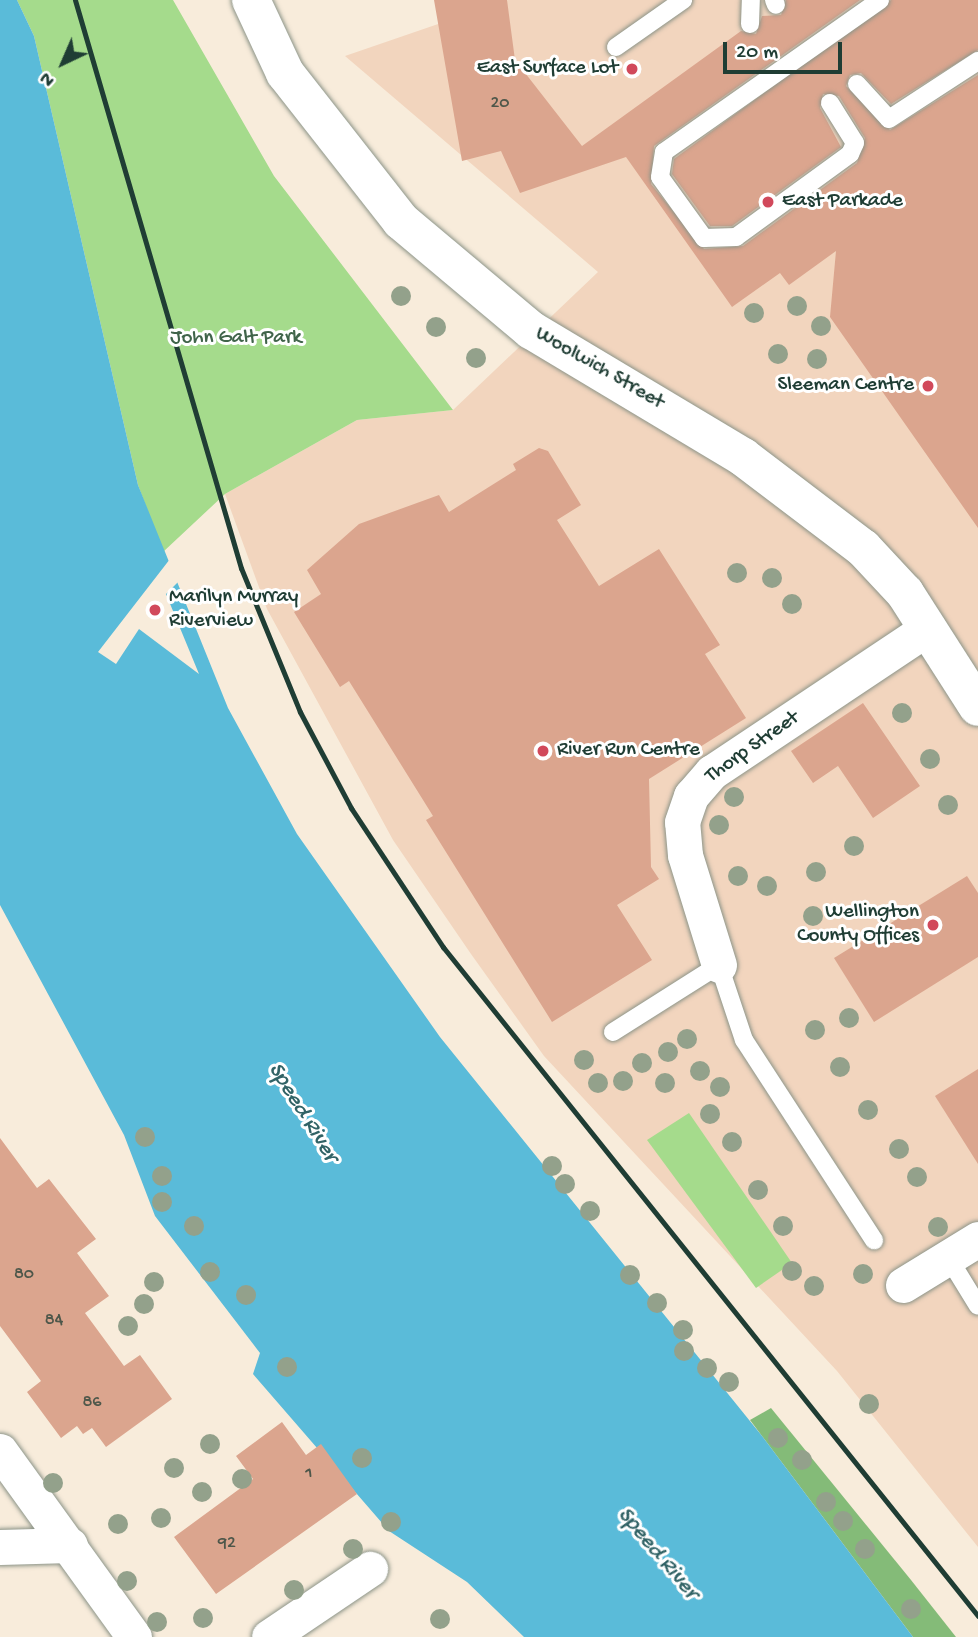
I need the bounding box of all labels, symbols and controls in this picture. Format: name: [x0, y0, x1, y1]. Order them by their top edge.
north arrow: [28, 28, 98, 98]
scale bar: [726, 28, 845, 72]
text: 20 m: [736, 41, 778, 66]
place label: East Surface Lot: [477, 56, 618, 82]
marker: East Surface Lot: [624, 61, 640, 77]
text: N: [36, 66, 61, 91]
house number: 20: [490, 93, 510, 115]
place label: East Parkade: [782, 189, 903, 215]
marker: East Parkade: [760, 194, 776, 210]
street label: Woolwich Street: [530, 322, 668, 416]
park label: John Galt Park: [170, 326, 302, 352]
place label: Sleeman Centre: [777, 373, 914, 399]
marker: Sleeman Centre: [920, 378, 936, 394]
place label: Marilyn Murray Riverview: [169, 585, 298, 635]
marker: Marilyn Murray Riverview: [147, 602, 163, 618]
street label: Thorp Street: [701, 706, 805, 790]
place label: River Run Centre: [557, 738, 700, 764]
marker: River Run Centre: [535, 743, 551, 759]
place label: Wellington County Offices: [797, 900, 919, 950]
marker: Wellington County Offices: [925, 917, 941, 933]
water label: Speed River: [261, 1058, 343, 1168]
house number: 80: [14, 1264, 34, 1286]
house number: 84: [45, 1310, 63, 1332]
house number: 86: [83, 1392, 101, 1414]
house number: 1: [305, 1463, 313, 1485]
water label: Speed River: [610, 1502, 704, 1606]
house number: 92: [218, 1533, 236, 1555]

